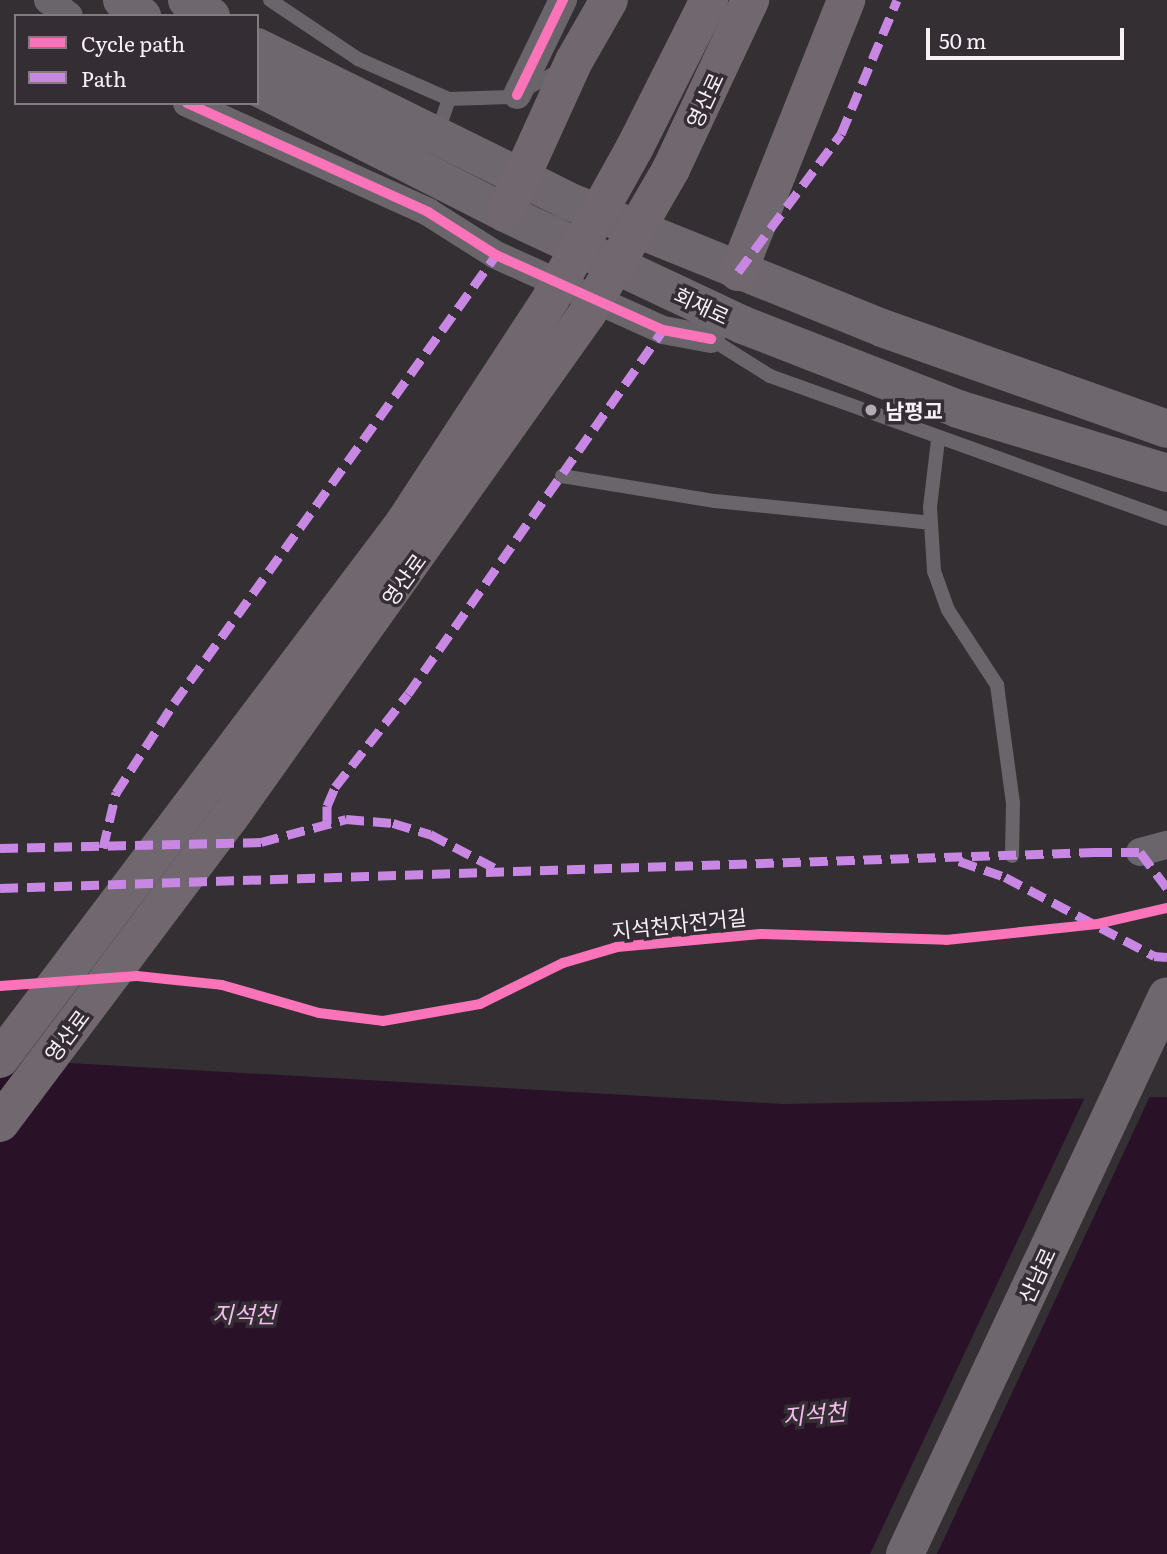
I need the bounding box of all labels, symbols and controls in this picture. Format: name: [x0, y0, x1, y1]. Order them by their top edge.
legend: [14, 14, 259, 105]
scale bar: [929, 14, 1127, 58]
text: 50 m: [939, 24, 986, 55]
text: Cycle path: [81, 27, 185, 58]
text: Path: [81, 62, 127, 93]
street label: 영산로: [680, 68, 728, 132]
street label: 회재로: [670, 281, 734, 329]
place label: 남평교: [885, 397, 943, 423]
marker: 남평교: [863, 402, 879, 418]
street label: 영산로: [376, 548, 430, 610]
street label: 지석천자전거길: [610, 903, 748, 943]
street label: 영산로: [38, 1004, 94, 1066]
street label: 산남로: [1012, 1243, 1060, 1307]
water label: 지석천: [212, 1299, 276, 1327]
water label: 지석천: [781, 1396, 847, 1430]

